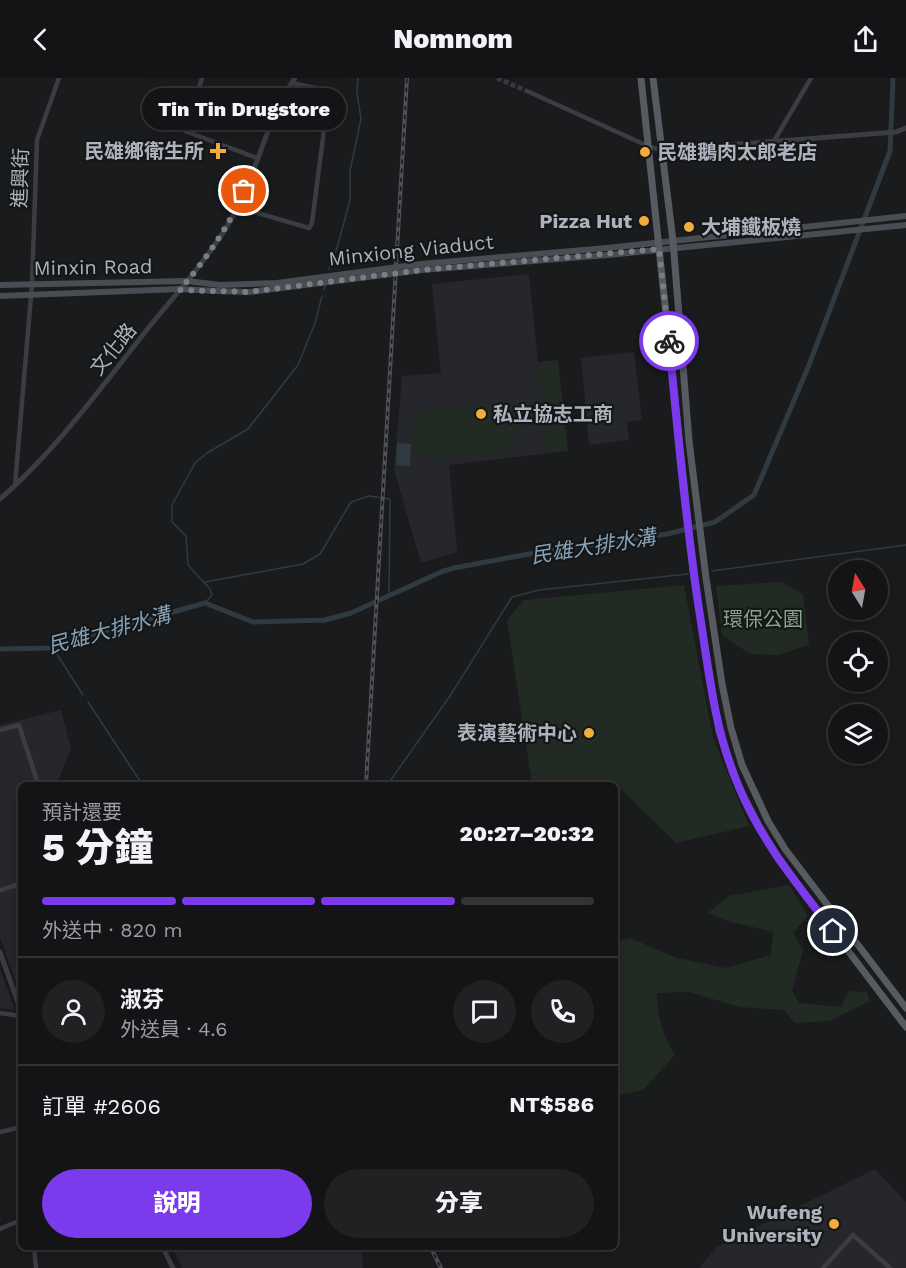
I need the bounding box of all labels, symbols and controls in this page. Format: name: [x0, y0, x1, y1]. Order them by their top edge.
icon: back: [24, 23, 57, 56]
text: Nomnom: [393, 23, 513, 55]
icon: share: [849, 23, 882, 56]
callout: Tin Tin Drugstore: [142, 89, 346, 131]
text: Tin Tin Drugstore: [158, 97, 330, 121]
place label: 民雄鄉衛生所: [84, 139, 204, 163]
place label: 民雄鵝肉太郎老店: [657, 140, 817, 164]
marker: 民雄鄉衛生所: [209, 142, 227, 160]
marker: 民雄鵝肉太郎老店: [638, 145, 652, 159]
street label: 進興街: [7, 148, 33, 208]
pin: [218, 165, 269, 216]
icon: bag: [227, 174, 260, 207]
place label: Pizza Hut: [539, 209, 632, 233]
marker: Pizza Hut: [637, 214, 651, 228]
place label: 大埔鐵板燒: [701, 215, 801, 239]
marker: 大埔鐵板燒: [682, 220, 696, 234]
street label: Minxiong Viaduct: [327, 229, 495, 271]
street label: Minxin Road: [33, 254, 153, 280]
courier: [639, 311, 699, 371]
street label: 文化路: [85, 318, 141, 380]
icon: bike: [653, 325, 686, 358]
place label: 私立協志工商: [493, 402, 613, 426]
marker: 私立協志工商: [474, 407, 488, 421]
water label: 民雄大排水溝: [529, 523, 660, 568]
north arrow: [828, 560, 888, 620]
map controls: [828, 560, 888, 764]
water label: 民雄大排水溝: [45, 601, 176, 658]
park label: 環保公園: [723, 607, 803, 631]
button: locate: [828, 632, 888, 692]
button: layers: [828, 704, 888, 764]
place label: 表演藝術中心: [457, 721, 577, 745]
marker: 表演藝術中心: [582, 726, 596, 740]
text: 預計還要: [42, 800, 122, 824]
text: 20:27–20:32: [460, 821, 594, 846]
text: 5 分鐘: [42, 825, 153, 870]
pin: [807, 905, 858, 956]
icon: home: [816, 914, 849, 947]
text: 外送中 · 820 m: [42, 918, 182, 942]
button: person: [42, 980, 105, 1043]
button: chat: [453, 980, 516, 1043]
button: phone: [531, 980, 594, 1043]
text: 淑芬: [120, 987, 164, 1012]
text: 外送員 · 4.6: [120, 1017, 227, 1041]
text: NT$586: [509, 1092, 594, 1117]
text: 訂單 #2606: [42, 1094, 161, 1119]
button: 說明: [42, 1169, 312, 1238]
button: 分享: [324, 1169, 594, 1238]
place label: Wufeng University: [722, 1200, 823, 1247]
marker: Wufeng University: [827, 1217, 841, 1231]

